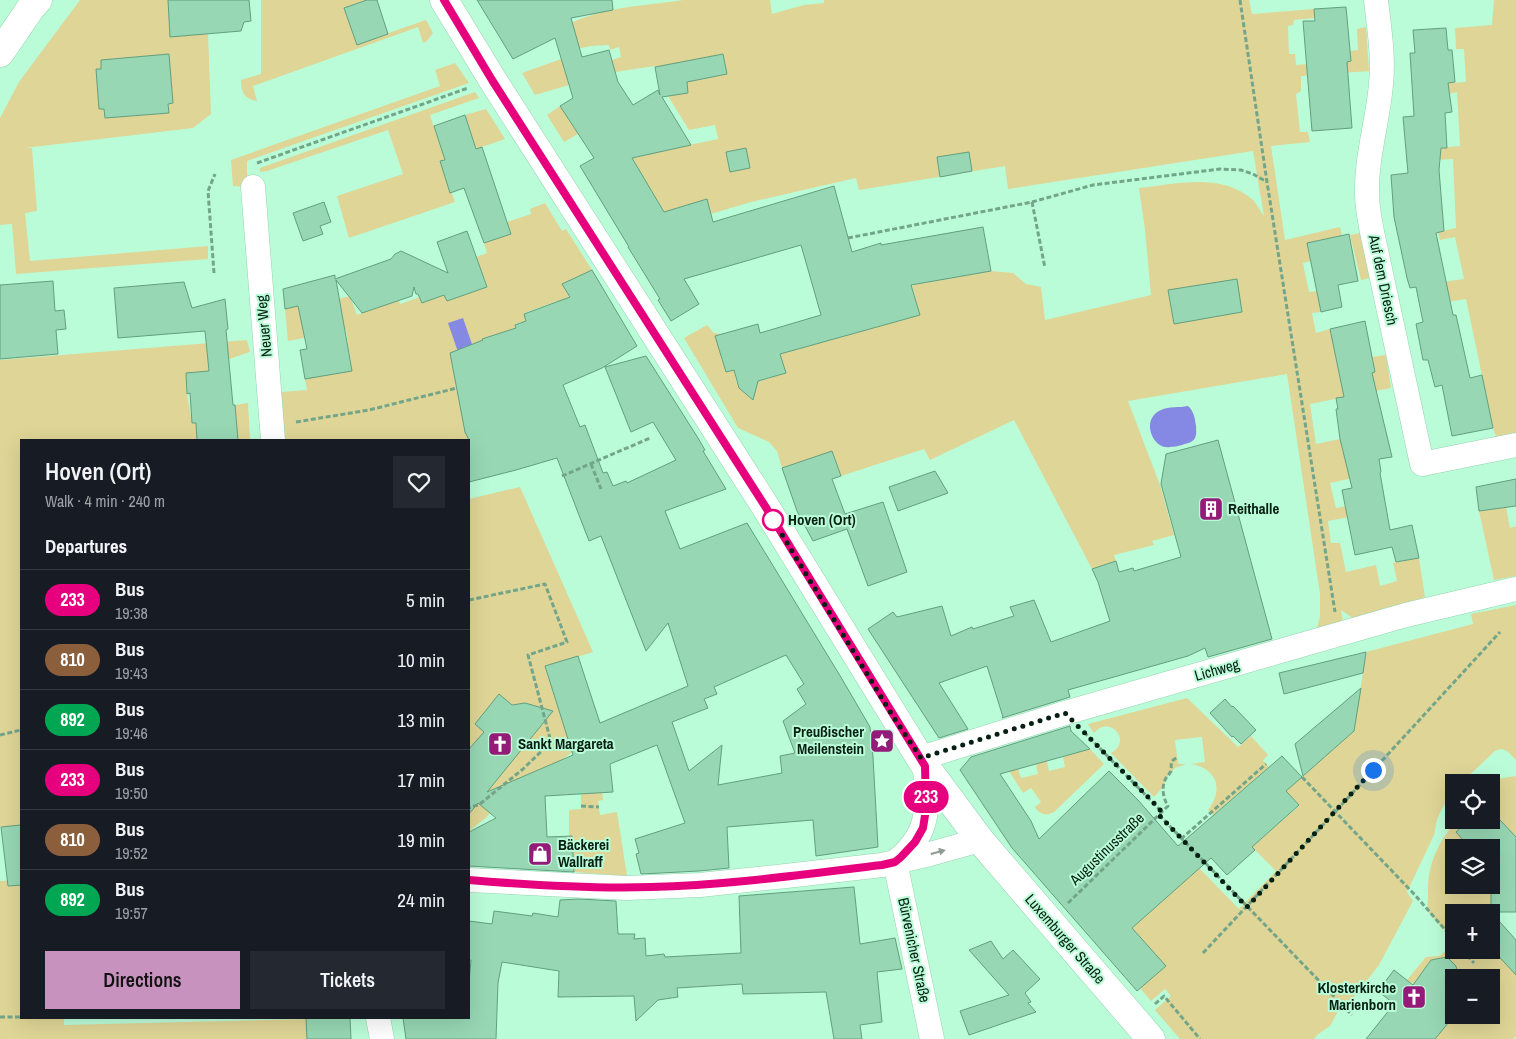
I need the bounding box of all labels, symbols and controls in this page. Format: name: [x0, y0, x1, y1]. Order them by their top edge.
street label: Auf dem Driesch: [1363, 232, 1403, 327]
street label: Neuer Weg: [250, 294, 277, 358]
text: Hoven (Ort): [45, 455, 151, 487]
button: heart: [393, 456, 445, 508]
text: Walk · 4 min · 240 m: [45, 490, 165, 512]
building icon: Reithalle: [1198, 496, 1224, 522]
place label: Reithalle: [1228, 498, 1279, 519]
marker: Hoven (Ort): [762, 509, 784, 531]
place label: Hoven (Ort): [788, 509, 856, 530]
text: Departures: [45, 533, 127, 559]
text: Bus: [115, 576, 144, 602]
text: 233: [60, 587, 85, 612]
text: 5 min: [406, 587, 445, 613]
text: 19:38: [115, 602, 148, 624]
text: Bus: [115, 636, 144, 662]
text: 810: [60, 647, 85, 672]
text: 10 min: [397, 647, 445, 673]
street label: Lichweg: [1192, 653, 1242, 686]
text: 19:43: [115, 662, 148, 684]
text: Bus: [115, 696, 144, 722]
text: 892: [60, 707, 85, 732]
text: 13 min: [397, 707, 445, 733]
place label: Preußischer Meilenstein: [793, 721, 864, 759]
text: 19:46: [115, 722, 148, 744]
place icon: Preußischer Meilenstein: [869, 728, 895, 754]
church icon: Sankt Margareta: [487, 731, 513, 757]
place label: Sankt Margareta: [518, 733, 614, 754]
text: Bus: [115, 756, 144, 782]
your location: [1361, 758, 1386, 783]
text: 233: [60, 767, 85, 792]
text: 17 min: [397, 767, 445, 793]
map controls: [1445, 774, 1500, 1024]
button: locate: [1445, 774, 1500, 829]
line badge: 233: [897, 781, 955, 813]
text: 19:50: [115, 782, 148, 804]
text: 233: [914, 784, 938, 809]
street label: Augustinusstraße: [1064, 807, 1149, 890]
text: Bus: [115, 816, 144, 842]
text: 810: [60, 827, 85, 852]
text: 19 min: [397, 827, 445, 853]
place label: Bäckerei Wallraff: [558, 834, 609, 872]
button: layers: [1445, 839, 1500, 894]
shop icon: Bäckerei Wallraff: [527, 841, 553, 867]
text: 19:52: [115, 842, 148, 864]
one-way arrow: [930, 847, 945, 855]
text: Bus: [115, 876, 144, 902]
text: 892: [60, 887, 85, 912]
text: 24 min: [397, 887, 445, 913]
street label: Luxemburger Straße: [1020, 889, 1110, 988]
street label: Bürvenicher Straße: [893, 896, 936, 1004]
text: 19:57: [115, 902, 148, 924]
button: +: [1445, 904, 1500, 959]
button: Directions: [45, 951, 240, 1009]
button: Tickets: [250, 951, 445, 1009]
button: −: [1445, 969, 1500, 1024]
place label: Klosterkirche Marienborn: [1317, 977, 1396, 1015]
church icon: Klosterkirche Marienborn: [1401, 984, 1427, 1010]

